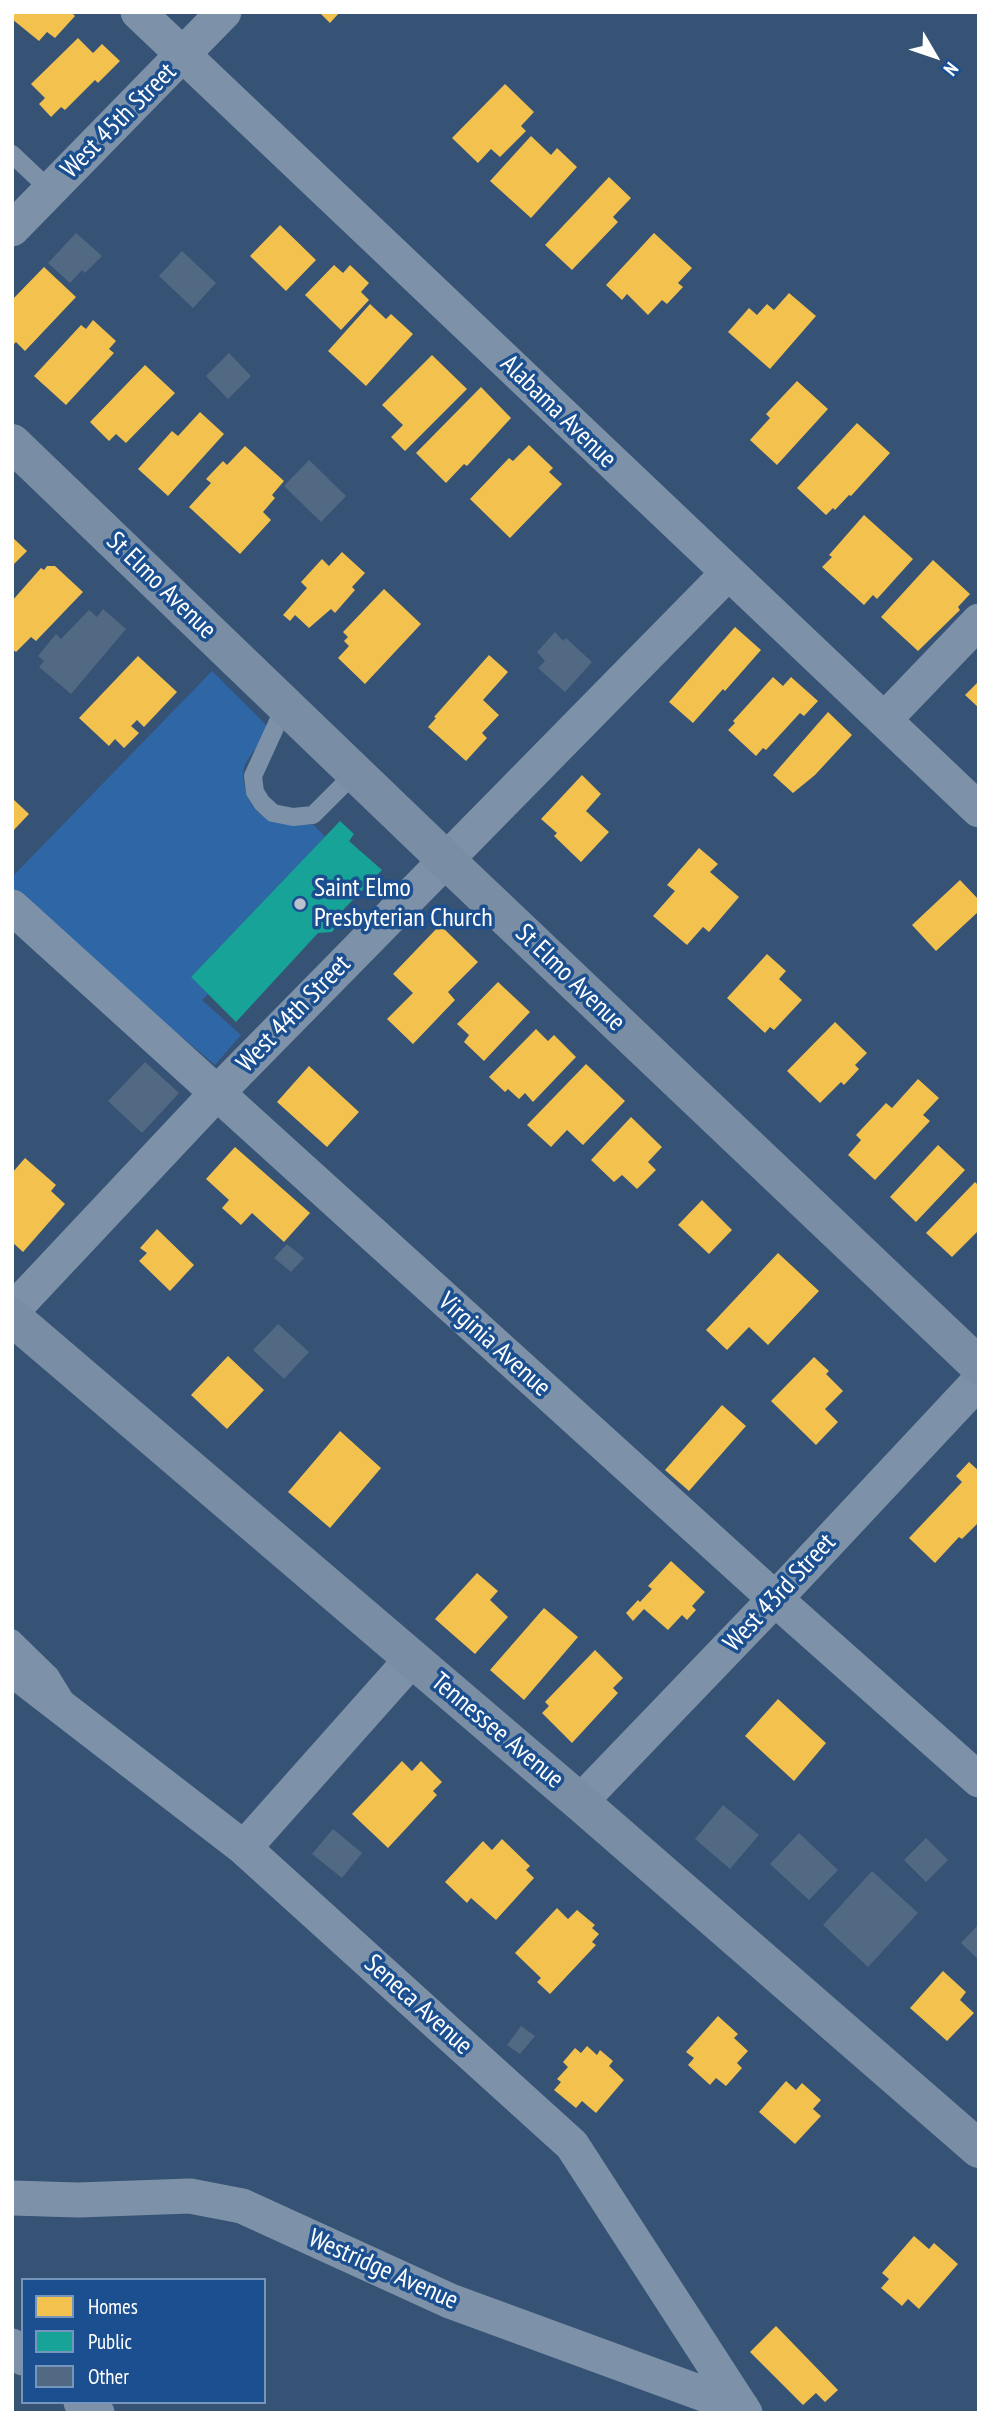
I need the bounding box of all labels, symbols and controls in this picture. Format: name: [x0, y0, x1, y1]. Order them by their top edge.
north arrow: [900, 21, 970, 91]
street label: West 45th Street: [55, 57, 183, 185]
text: N: [939, 58, 964, 81]
street label: Alabama Avenue: [494, 349, 622, 475]
street label: St Elmo Avenue: [100, 526, 222, 646]
place label: Saint Elmo Presbyterian Church: [314, 873, 493, 934]
marker: Saint Elmo Presbyterian Church: [292, 896, 308, 912]
street label: St Elmo Avenue: [509, 918, 631, 1038]
street label: West 44th Street: [231, 949, 357, 1079]
street label: Virginia Avenue: [431, 1286, 557, 1404]
street label: West 43rd Street: [717, 1528, 843, 1658]
street label: Tennessee Avenue: [424, 1667, 570, 1795]
street label: Seneca Avenue: [357, 1948, 479, 2062]
street label: Westridge Avenue: [303, 2223, 463, 2317]
legend: [21, 2278, 266, 2404]
text: Homes: [88, 2293, 138, 2320]
text: Public: [88, 2328, 132, 2355]
text: Other: [88, 2363, 129, 2390]

